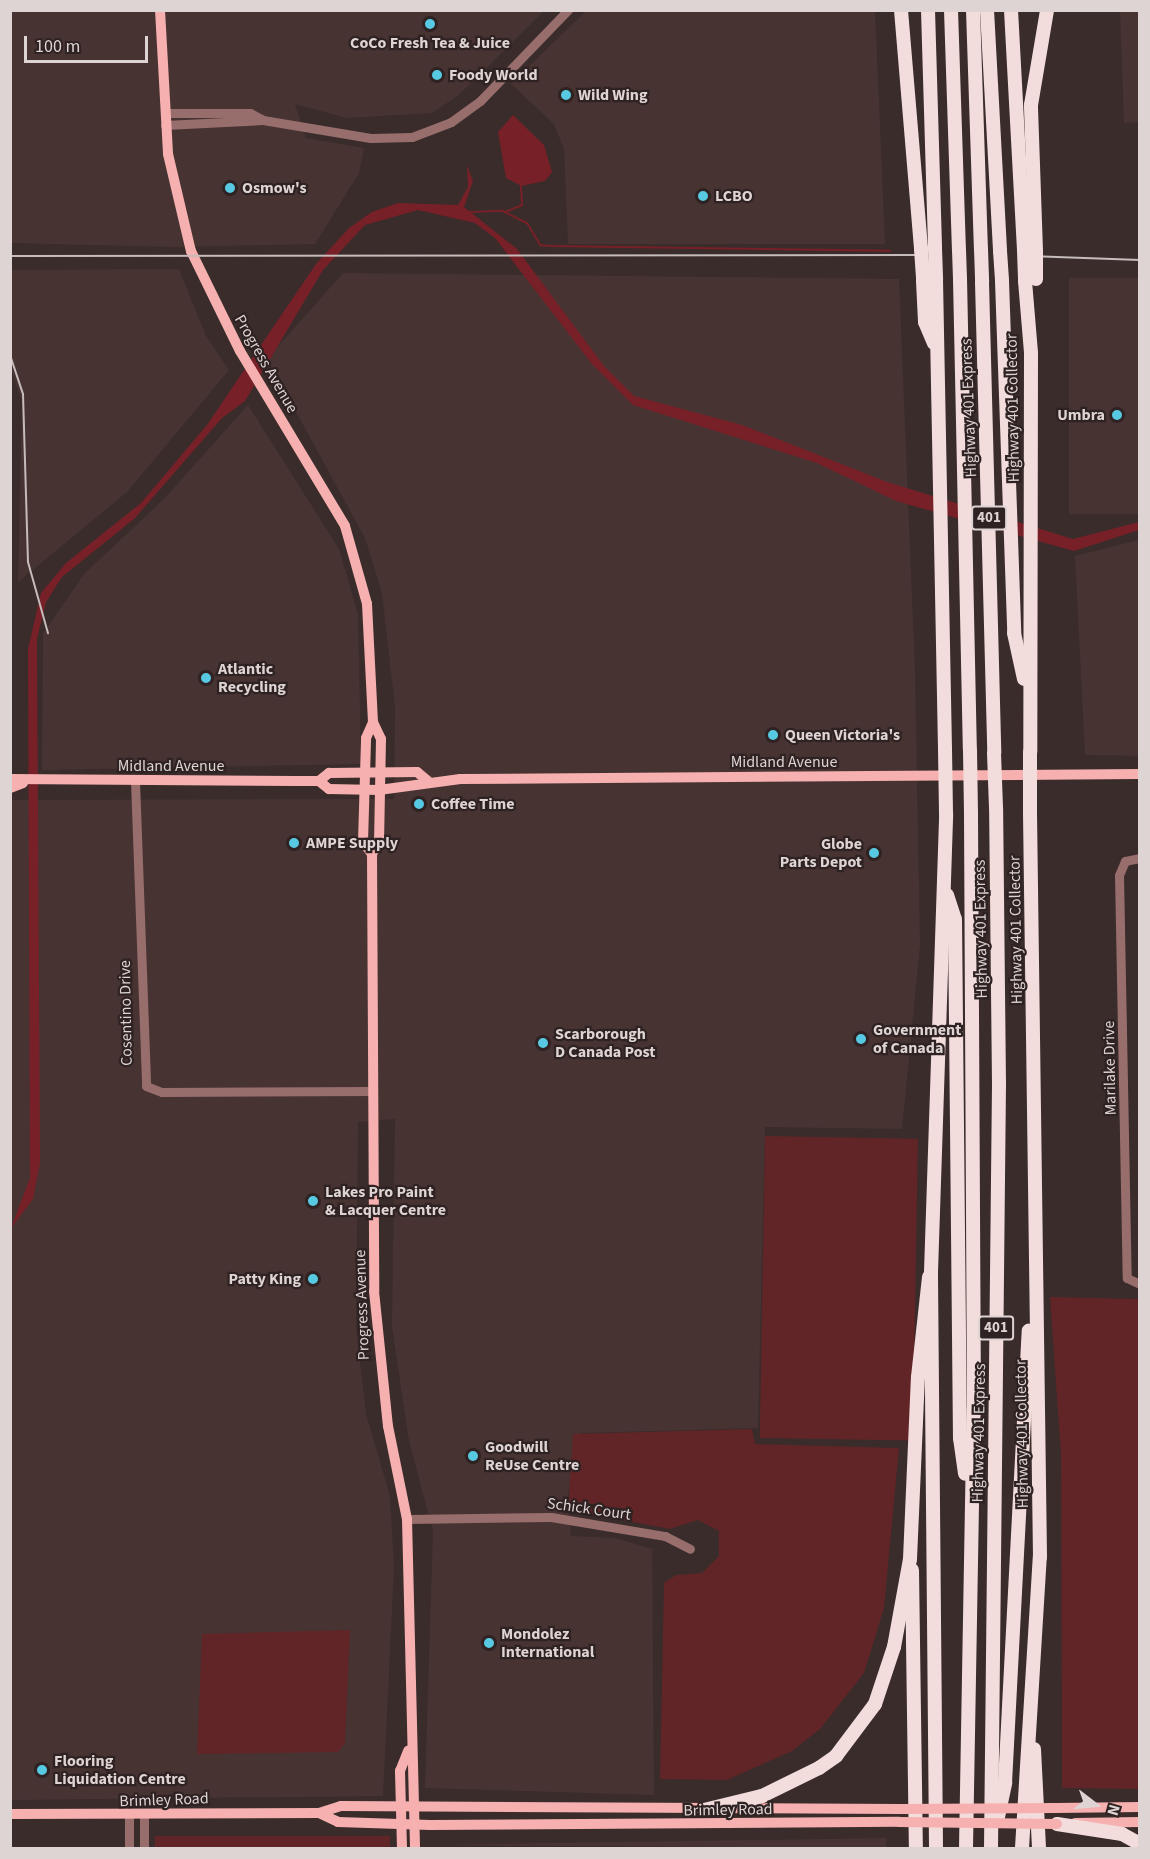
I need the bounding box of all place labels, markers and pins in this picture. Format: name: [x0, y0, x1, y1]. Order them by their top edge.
marker: CoCo Fresh Tea & Juice: [423, 17, 437, 31]
place label: CoCo Fresh Tea & Juice: [350, 33, 510, 53]
place label: Foody World: [449, 65, 538, 85]
marker: Foody World: [430, 68, 444, 82]
place label: Wild Wing: [578, 85, 647, 105]
marker: Wild Wing: [559, 88, 573, 102]
place label: Osmow's: [242, 178, 306, 198]
marker: Osmow's: [223, 181, 237, 195]
place label: LCBO: [715, 186, 753, 206]
marker: LCBO: [696, 189, 710, 203]
place label: Umbra: [1057, 405, 1105, 425]
marker: Umbra: [1110, 408, 1124, 422]
place label: Atlantic Recycling: [218, 659, 286, 697]
marker: Atlantic Recycling: [199, 671, 213, 685]
place label: Queen Victoria's: [785, 725, 900, 745]
marker: Queen Victoria's: [766, 728, 780, 742]
place label: Coffee Time: [431, 794, 515, 814]
marker: Coffee Time: [412, 797, 426, 811]
place label: AMPE Supply: [306, 833, 398, 853]
place label: Globe Parts Depot: [780, 834, 862, 872]
marker: AMPE Supply: [287, 836, 301, 850]
marker: Globe Parts Depot: [867, 846, 881, 860]
place label: Government of Canada: [873, 1020, 961, 1058]
place label: Scarborough D Canada Post: [555, 1024, 655, 1062]
marker: Government of Canada: [854, 1032, 868, 1046]
marker: Scarborough D Canada Post: [536, 1036, 550, 1050]
place label: Lakes Pro Paint & Lacquer Centre: [325, 1182, 446, 1220]
marker: Lakes Pro Paint & Lacquer Centre: [306, 1194, 320, 1208]
place label: Patty King: [228, 1269, 301, 1289]
marker: Patty King: [306, 1272, 320, 1286]
place label: Goodwill ReUse Centre: [485, 1437, 579, 1475]
marker: Goodwill ReUse Centre: [466, 1449, 480, 1463]
place label: Mondolez International: [501, 1624, 594, 1662]
marker: Mondolez International: [482, 1636, 496, 1650]
place label: Flooring Liquidation Centre: [54, 1751, 186, 1789]
marker: Flooring Liquidation Centre: [35, 1763, 49, 1777]

